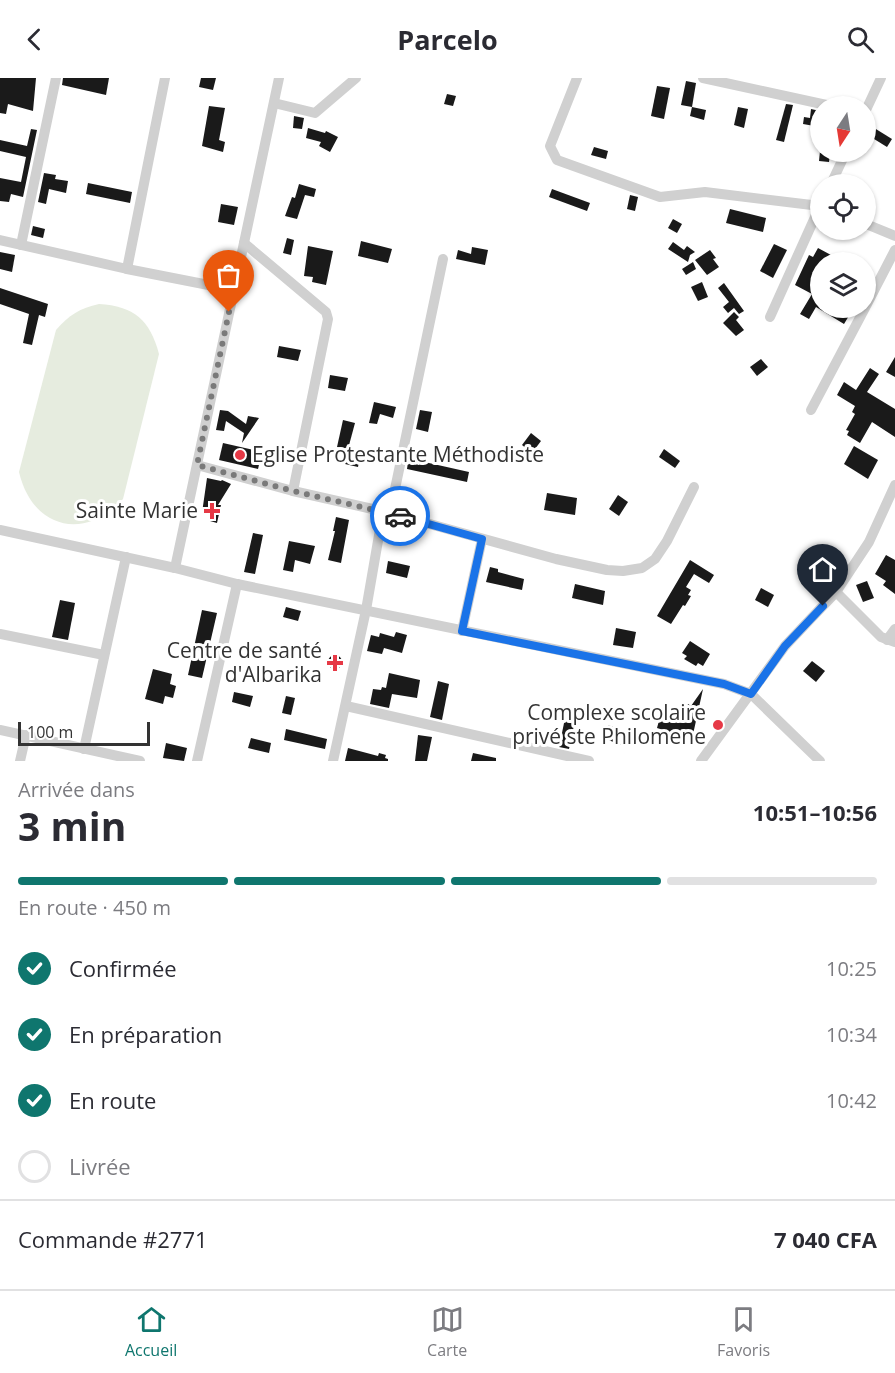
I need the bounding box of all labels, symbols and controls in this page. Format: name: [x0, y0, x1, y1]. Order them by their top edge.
text: Parcelo: [397, 21, 498, 58]
icon: back: [18, 23, 51, 56]
icon: search: [844, 23, 877, 56]
north arrow: [810, 96, 876, 162]
map controls: [810, 96, 876, 318]
button: locate: [810, 174, 876, 240]
pin: [203, 250, 254, 312]
button: layers: [810, 252, 876, 318]
icon: bag: [212, 259, 245, 292]
place label: Eglise Protestante Méthodiste: [252, 440, 544, 468]
marker: Eglise Protestante Méthodiste: [233, 448, 247, 462]
courier: [370, 486, 430, 546]
place label: Sainte Marie: [76, 496, 198, 524]
icon: car: [384, 500, 417, 533]
marker: Sainte Marie: [203, 502, 221, 520]
pin: [797, 544, 848, 606]
icon: home: [806, 553, 839, 586]
place label: Centre de santé d'Albarika: [167, 636, 322, 688]
marker: Centre de santé d'Albarika: [326, 654, 344, 672]
place label: Complexe scolaire privé ste Philomene: [512, 698, 706, 750]
marker: Complexe scolaire privé ste Philomene: [711, 718, 725, 732]
scale bar: [18, 719, 150, 746]
text: 100 m: [27, 721, 73, 743]
text: Arrivée dans: [18, 776, 135, 803]
text: 10:51–10:56: [753, 797, 877, 827]
text: 3 min: [18, 799, 126, 852]
text: En route · 450 m: [18, 894, 171, 921]
icon: check: [18, 952, 51, 985]
text: Confirmée: [69, 953, 177, 983]
text: 10:25: [826, 955, 877, 982]
icon: check: [18, 1018, 51, 1051]
text: En préparation: [69, 1019, 222, 1049]
text: 10:34: [826, 1021, 877, 1048]
icon: check: [18, 1084, 51, 1117]
text: En route: [69, 1085, 156, 1115]
text: 10:42: [826, 1087, 877, 1114]
text: Livrée: [69, 1151, 131, 1181]
text: Commande #2771: [18, 1224, 208, 1254]
text: 7 040 CFA: [774, 1224, 877, 1254]
tab: Accueil: [125, 1303, 177, 1361]
tab: Carte: [427, 1303, 467, 1361]
tab: Favoris: [717, 1303, 770, 1361]

